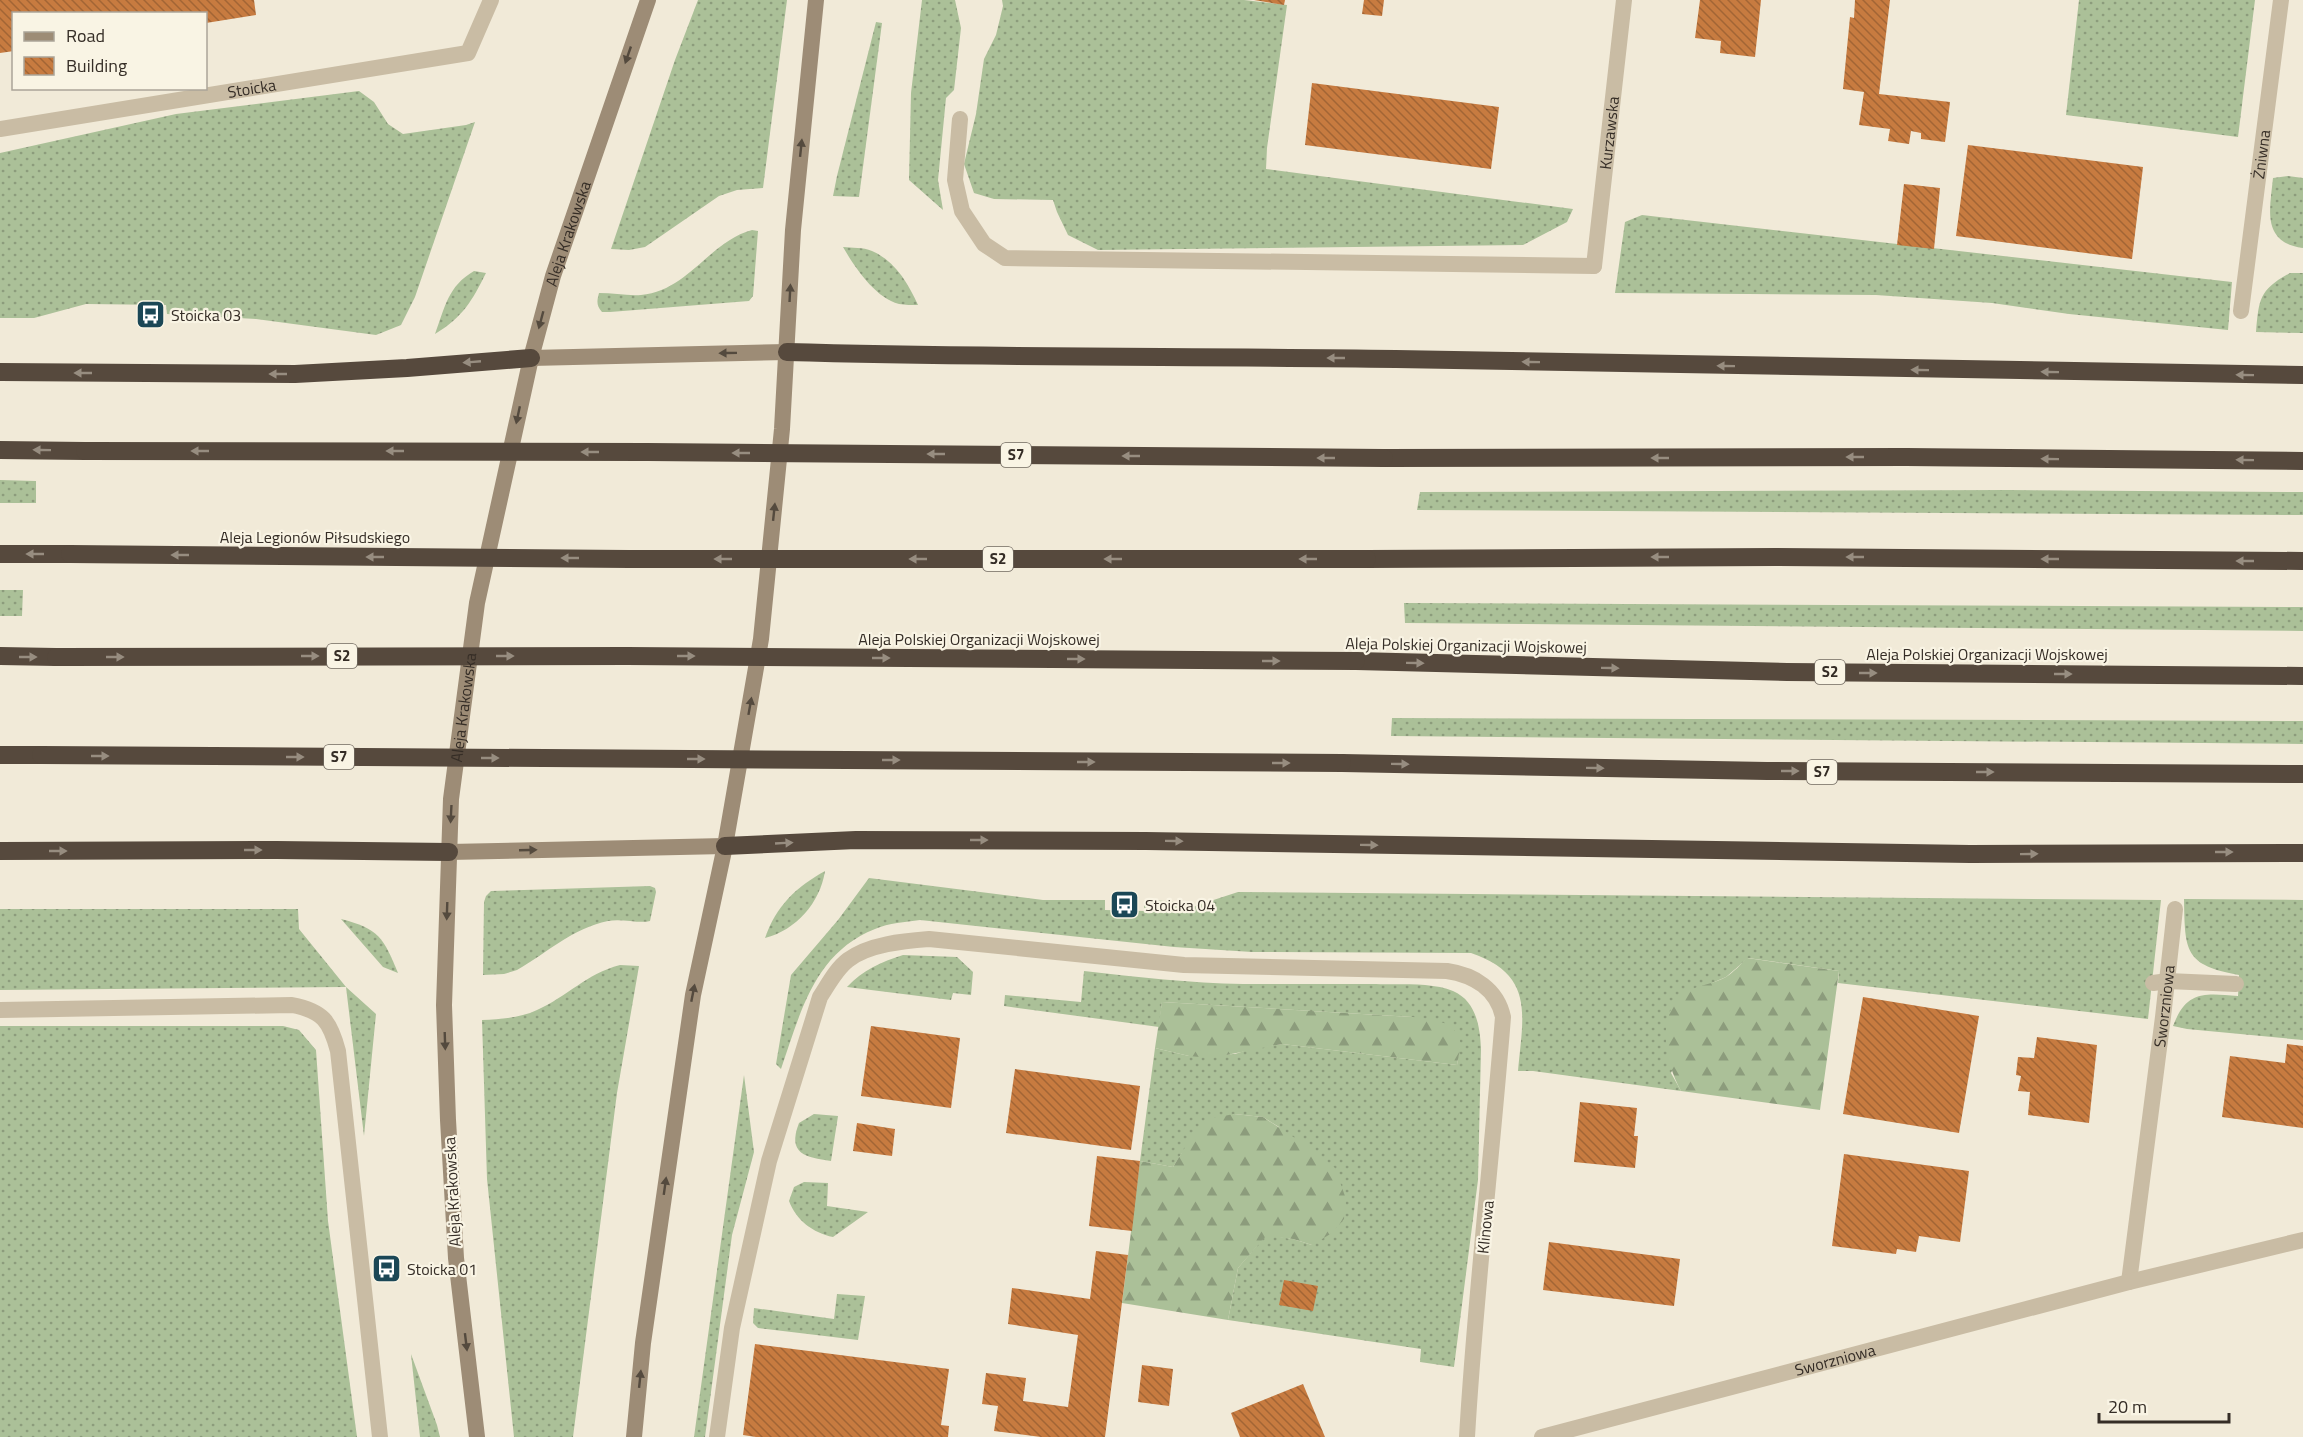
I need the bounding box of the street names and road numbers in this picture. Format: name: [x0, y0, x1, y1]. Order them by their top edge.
street label: Stoicka: [226, 72, 278, 104]
street label: Kurzawska: [1593, 95, 1625, 171]
street label: Żniwna: [2246, 128, 2276, 180]
street label: Aleja Krakowska: [539, 178, 597, 289]
road number: S7: [1001, 443, 1031, 467]
street label: Aleja Legionów Piłsudskiego: [220, 525, 410, 549]
road number: S2: [983, 547, 1013, 571]
street label: Aleja Polskiej Organizacji Wojskowej: [858, 627, 1100, 651]
street label: Aleja Polskiej Organizacji Wojskowej: [1345, 631, 1587, 659]
street label: Aleja Polskiej Organizacji Wojskowej: [1866, 642, 2108, 666]
road number: S2: [327, 644, 357, 668]
street label: Aleja Krakowska: [444, 651, 482, 764]
road number: S2: [1815, 660, 1845, 684]
road number: S7: [324, 745, 354, 769]
road number: S7: [1807, 760, 1837, 784]
street label: Sworzniowa: [2147, 964, 2181, 1049]
street label: Aleja Krakowska: [437, 1136, 467, 1248]
street label: Klinowa: [1470, 1199, 1500, 1255]
street label: Sworzniowa: [1792, 1337, 1878, 1382]

